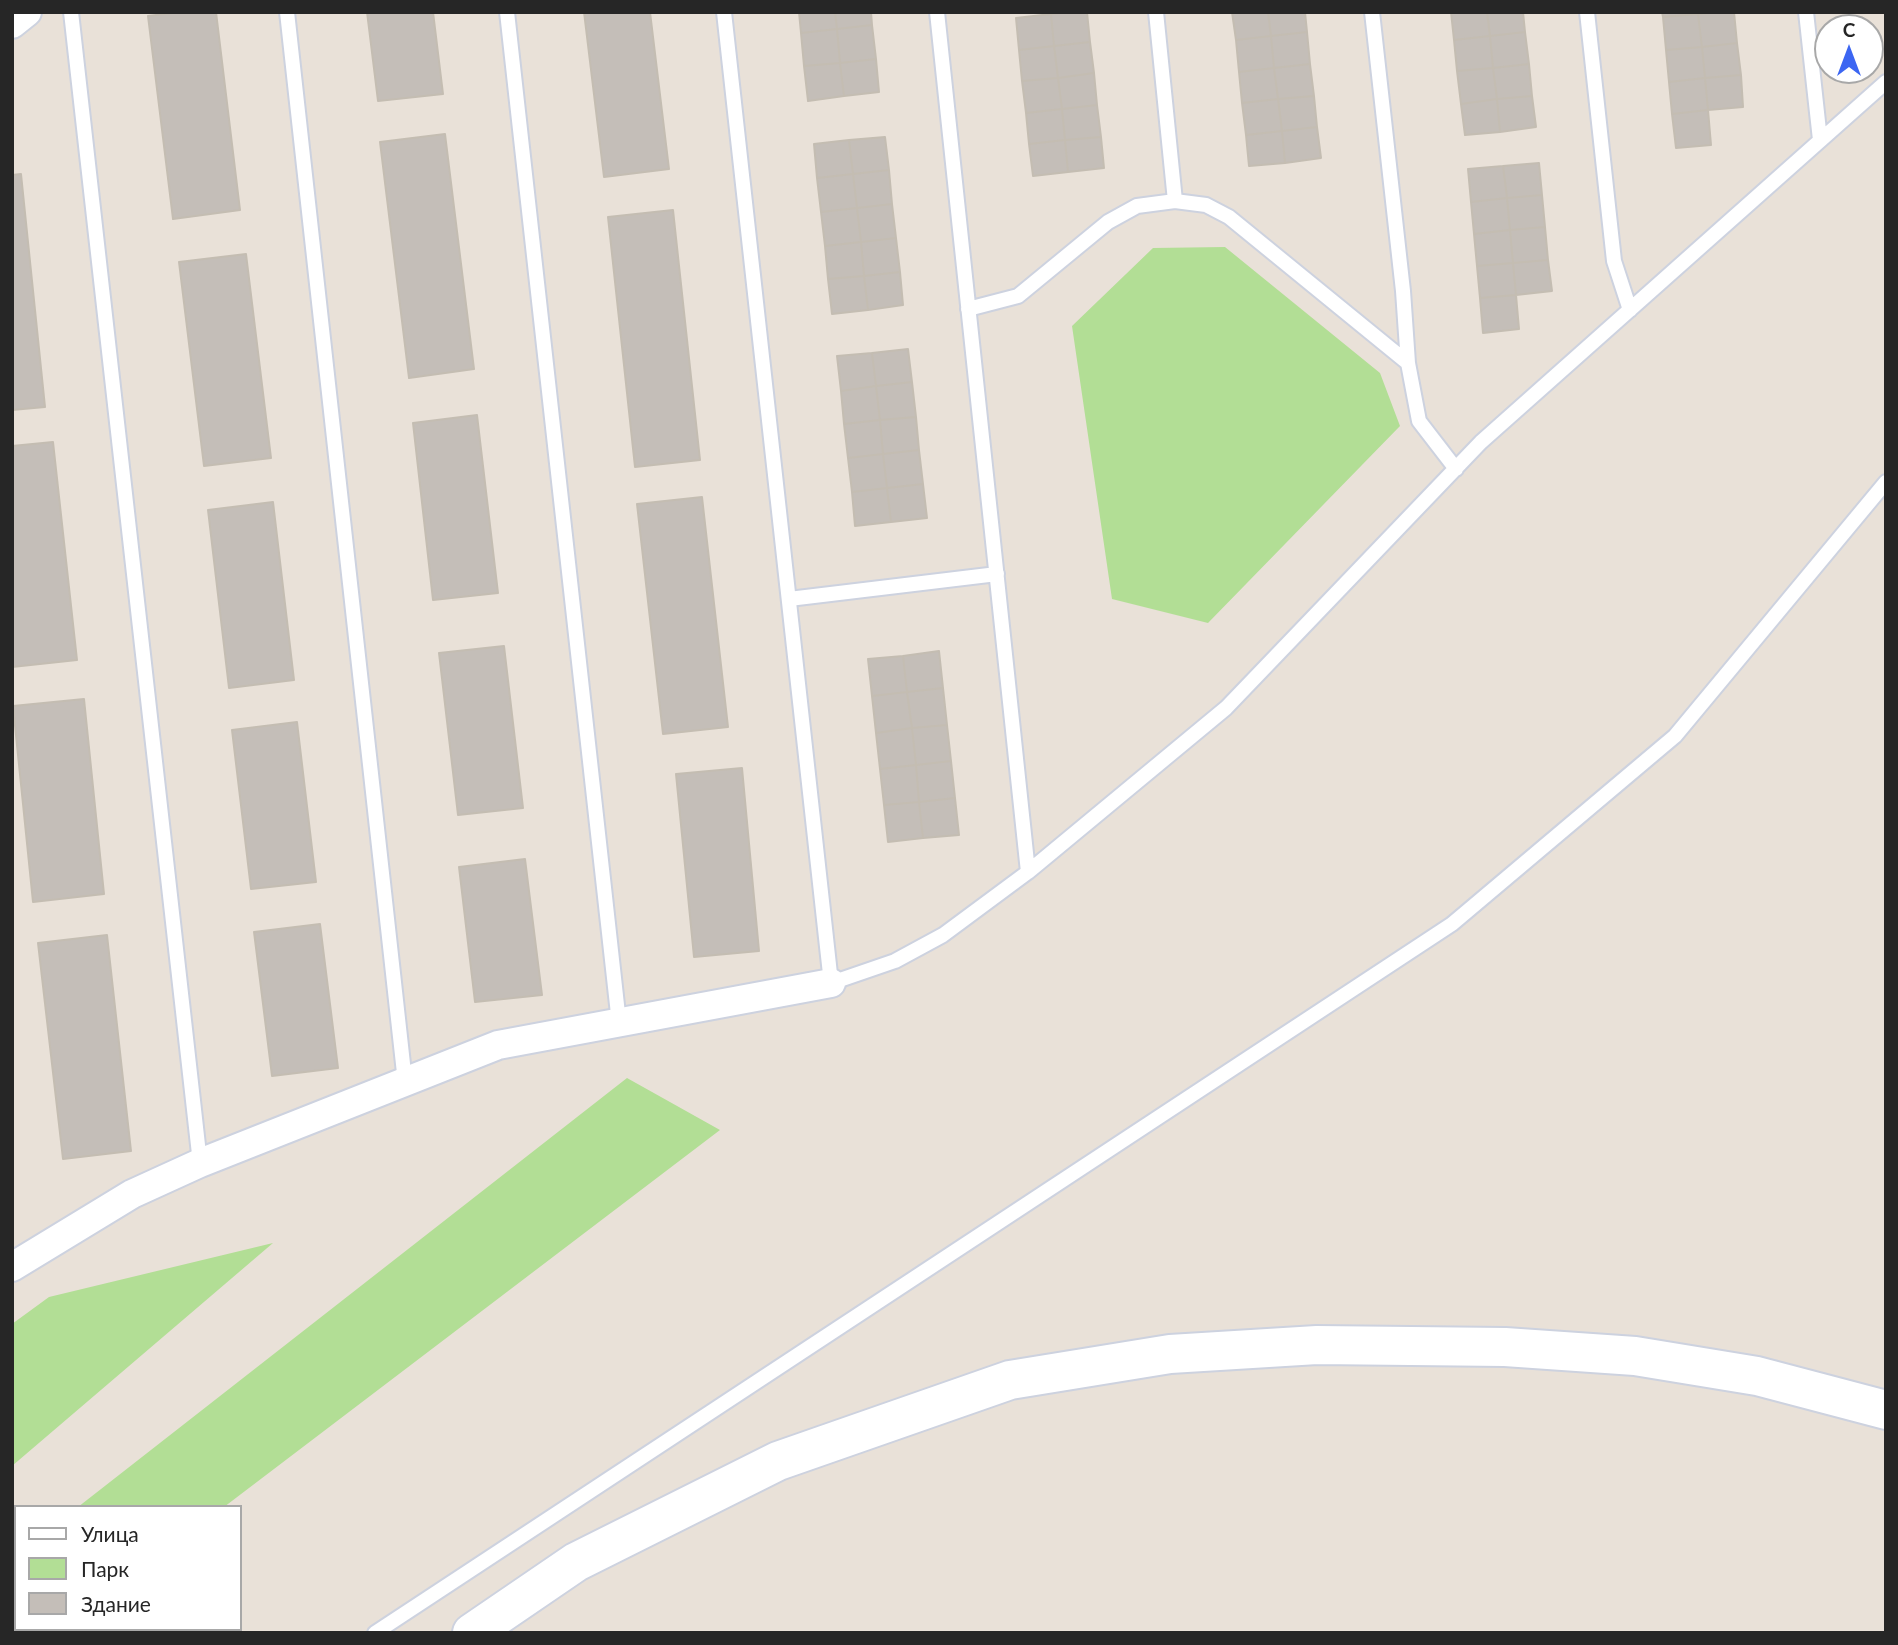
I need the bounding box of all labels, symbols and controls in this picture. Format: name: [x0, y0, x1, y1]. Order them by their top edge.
north arrow: [1814, 14, 1884, 84]
text: С: [1843, 18, 1855, 41]
legend: [14, 1505, 242, 1631]
text: Улица: [81, 1521, 139, 1546]
text: Парк: [81, 1556, 129, 1581]
text: Здание: [81, 1591, 151, 1616]

